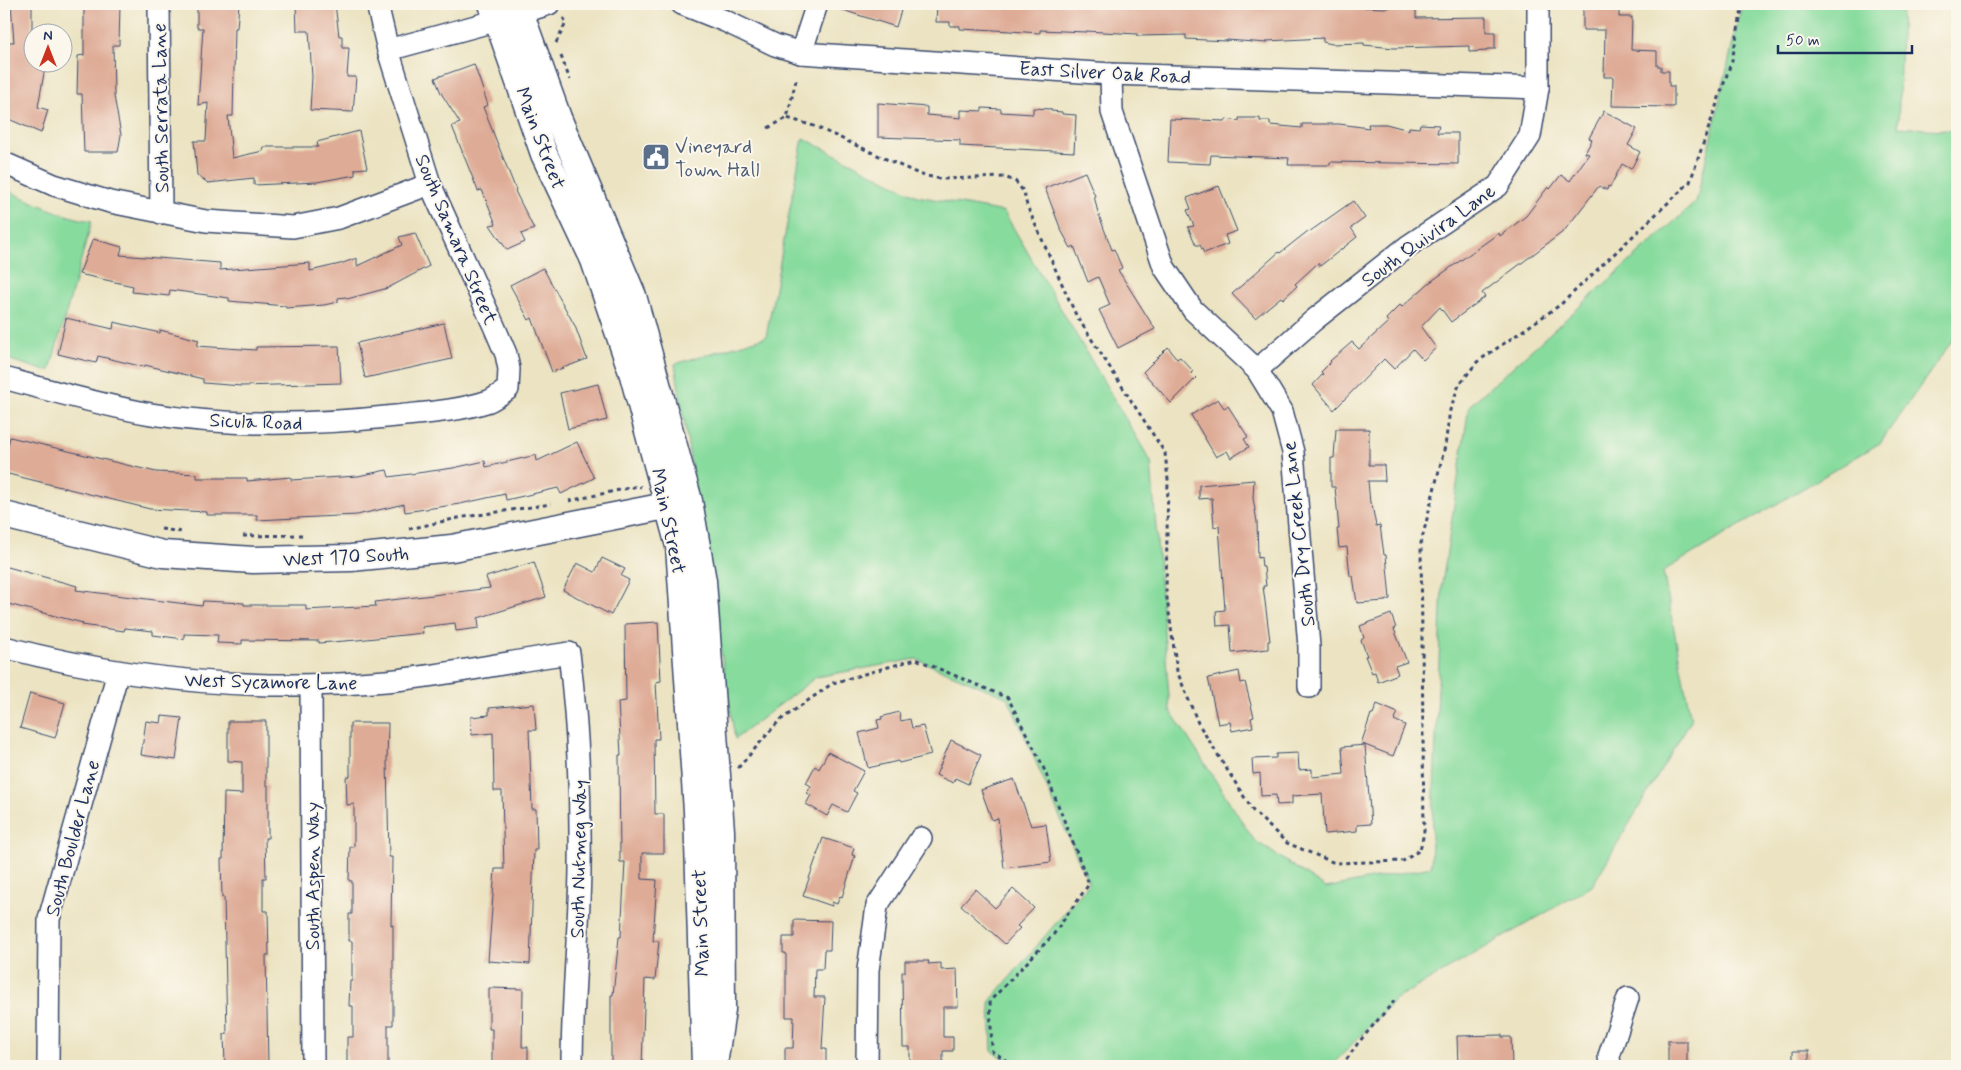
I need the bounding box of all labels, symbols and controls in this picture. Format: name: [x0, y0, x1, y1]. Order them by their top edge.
north arrow: [22, 22, 72, 72]
scale bar: [1778, 22, 1912, 54]
street label: South Serrata Lane: [147, 23, 176, 193]
text: N: [43, 27, 53, 45]
text: 50 m: [1786, 31, 1820, 51]
street label: East Silver Oak Road: [1018, 56, 1192, 91]
street label: Main Street: [508, 84, 571, 194]
place label: Vineyard Town Hall: [675, 134, 759, 184]
public building icon: Vineyard Town Hall: [641, 142, 671, 172]
street label: South Samara Street: [408, 150, 504, 329]
street label: South Quivira Lane: [1356, 178, 1502, 294]
street label: Sicula Road: [209, 407, 303, 438]
street label: South Dry Creek Lane: [1276, 440, 1323, 628]
street label: Main Street: [643, 466, 692, 577]
street label: West 170 South: [282, 541, 410, 574]
street label: West Sycamore Lane: [184, 667, 358, 698]
street label: South Boulder Lane: [40, 757, 107, 920]
street label: South Nutmeg Way: [565, 779, 594, 939]
street label: South Aspen Way: [300, 802, 327, 950]
street label: Main Street: [686, 869, 717, 977]

